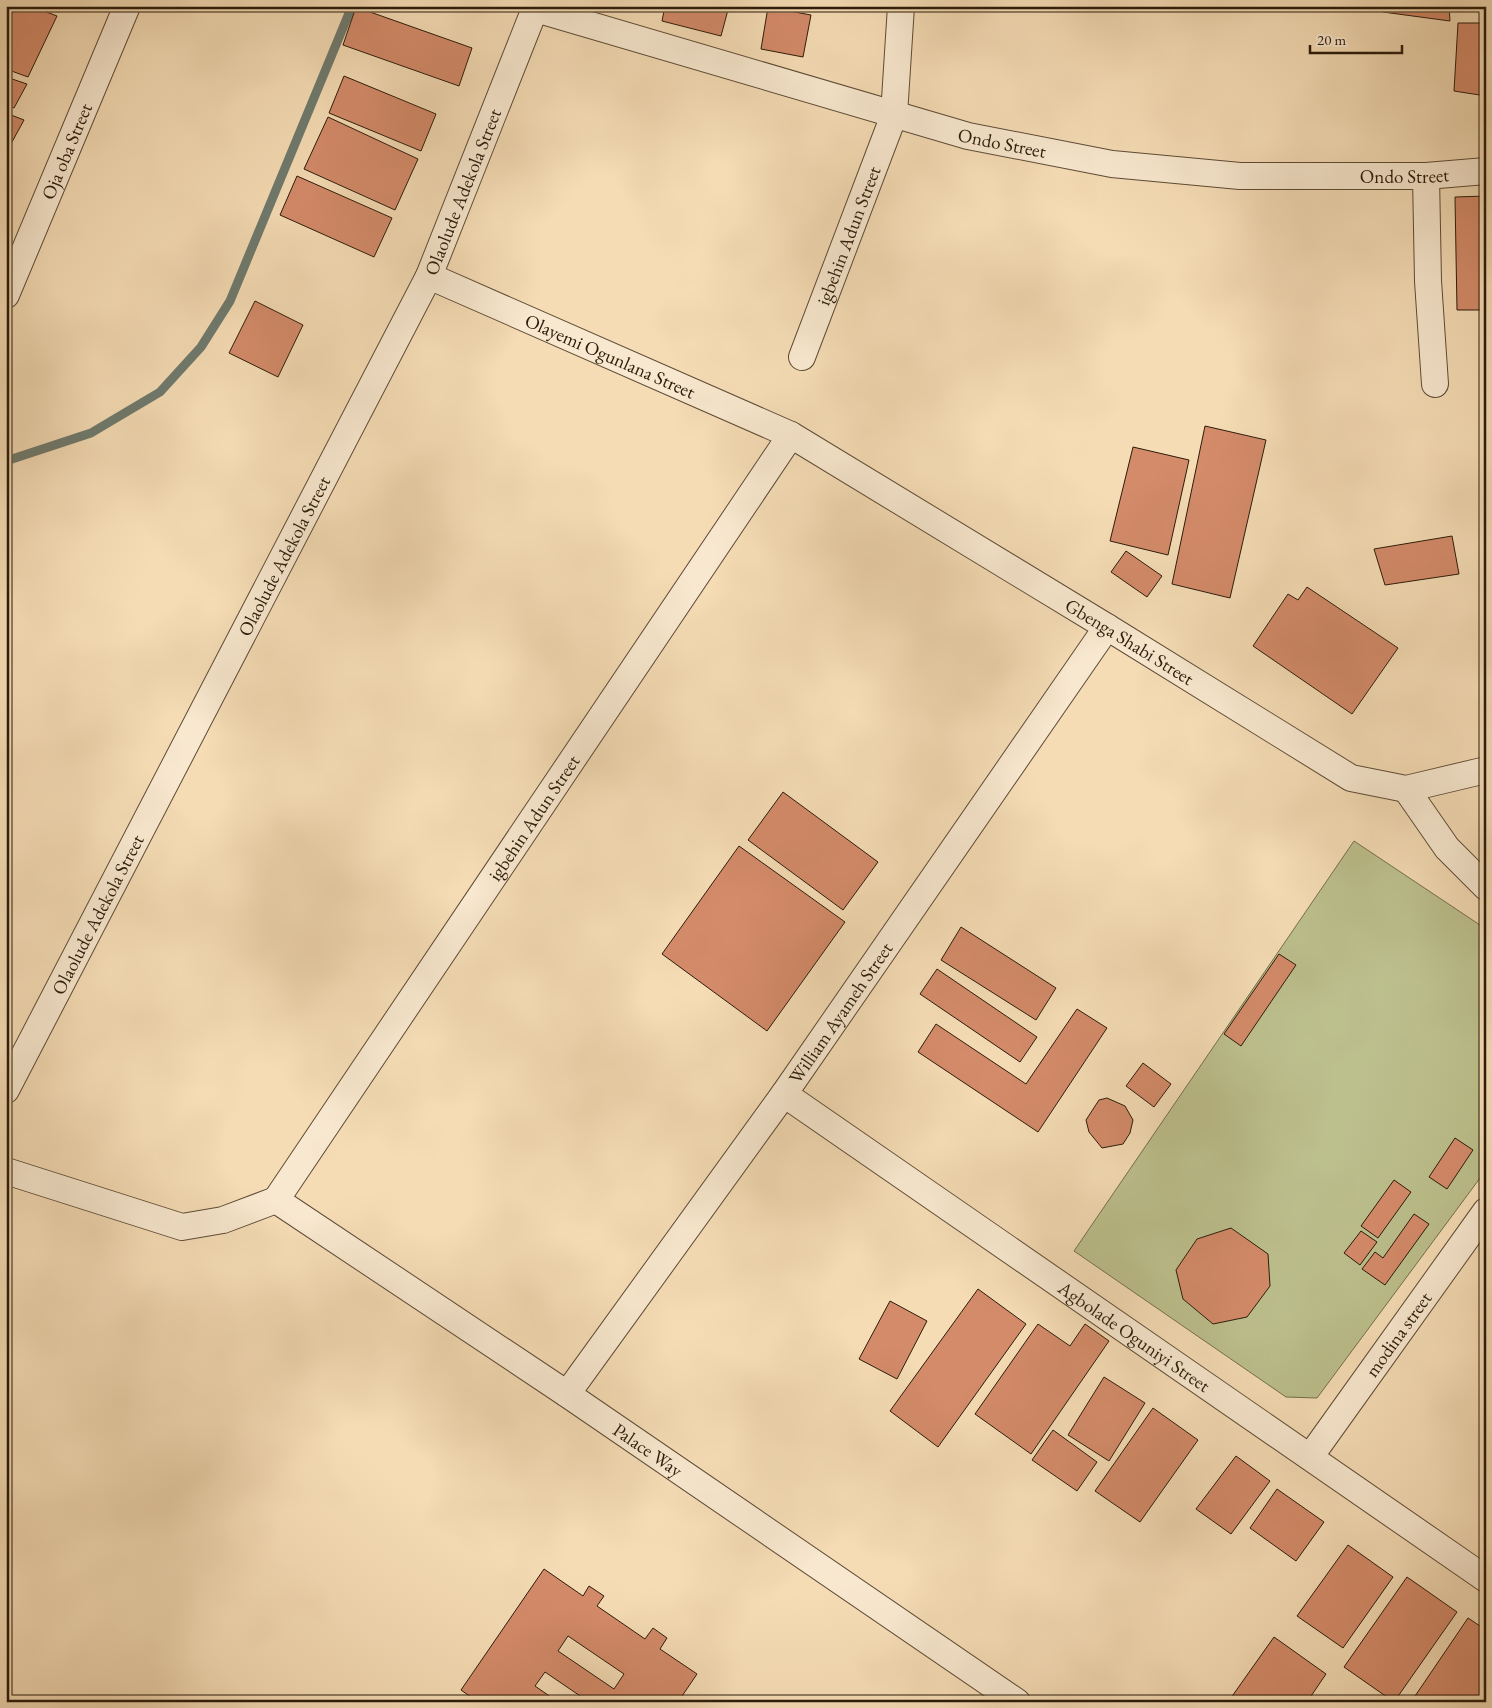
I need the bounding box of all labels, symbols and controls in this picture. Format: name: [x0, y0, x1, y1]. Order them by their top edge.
scale bar: [1310, 22, 1402, 54]
text: 20 m: [1317, 30, 1346, 49]
street label: Oja oba Street: [35, 99, 98, 203]
street label: Olaolude Adekola Street: [418, 105, 507, 279]
street label: Ondo Street: [955, 121, 1048, 163]
street label: igbehin Adun Street: [810, 162, 886, 309]
street label: Ondo Street: [1360, 162, 1450, 189]
street label: Olayemi Ogunlana Street: [521, 307, 699, 404]
street label: Olaolude Adekola Street: [232, 471, 336, 640]
street label: Gbenga Shabi Street: [1061, 592, 1199, 690]
street label: igbehin Adun Street: [482, 750, 585, 885]
street label: Olaolude Adekola Street: [45, 830, 149, 999]
street label: William Ayameh Street: [782, 937, 898, 1088]
street label: Agbolade Oguniyi Street: [1053, 1274, 1215, 1397]
street label: modina street: [1359, 1287, 1437, 1382]
street label: Palace Way: [608, 1417, 688, 1483]

